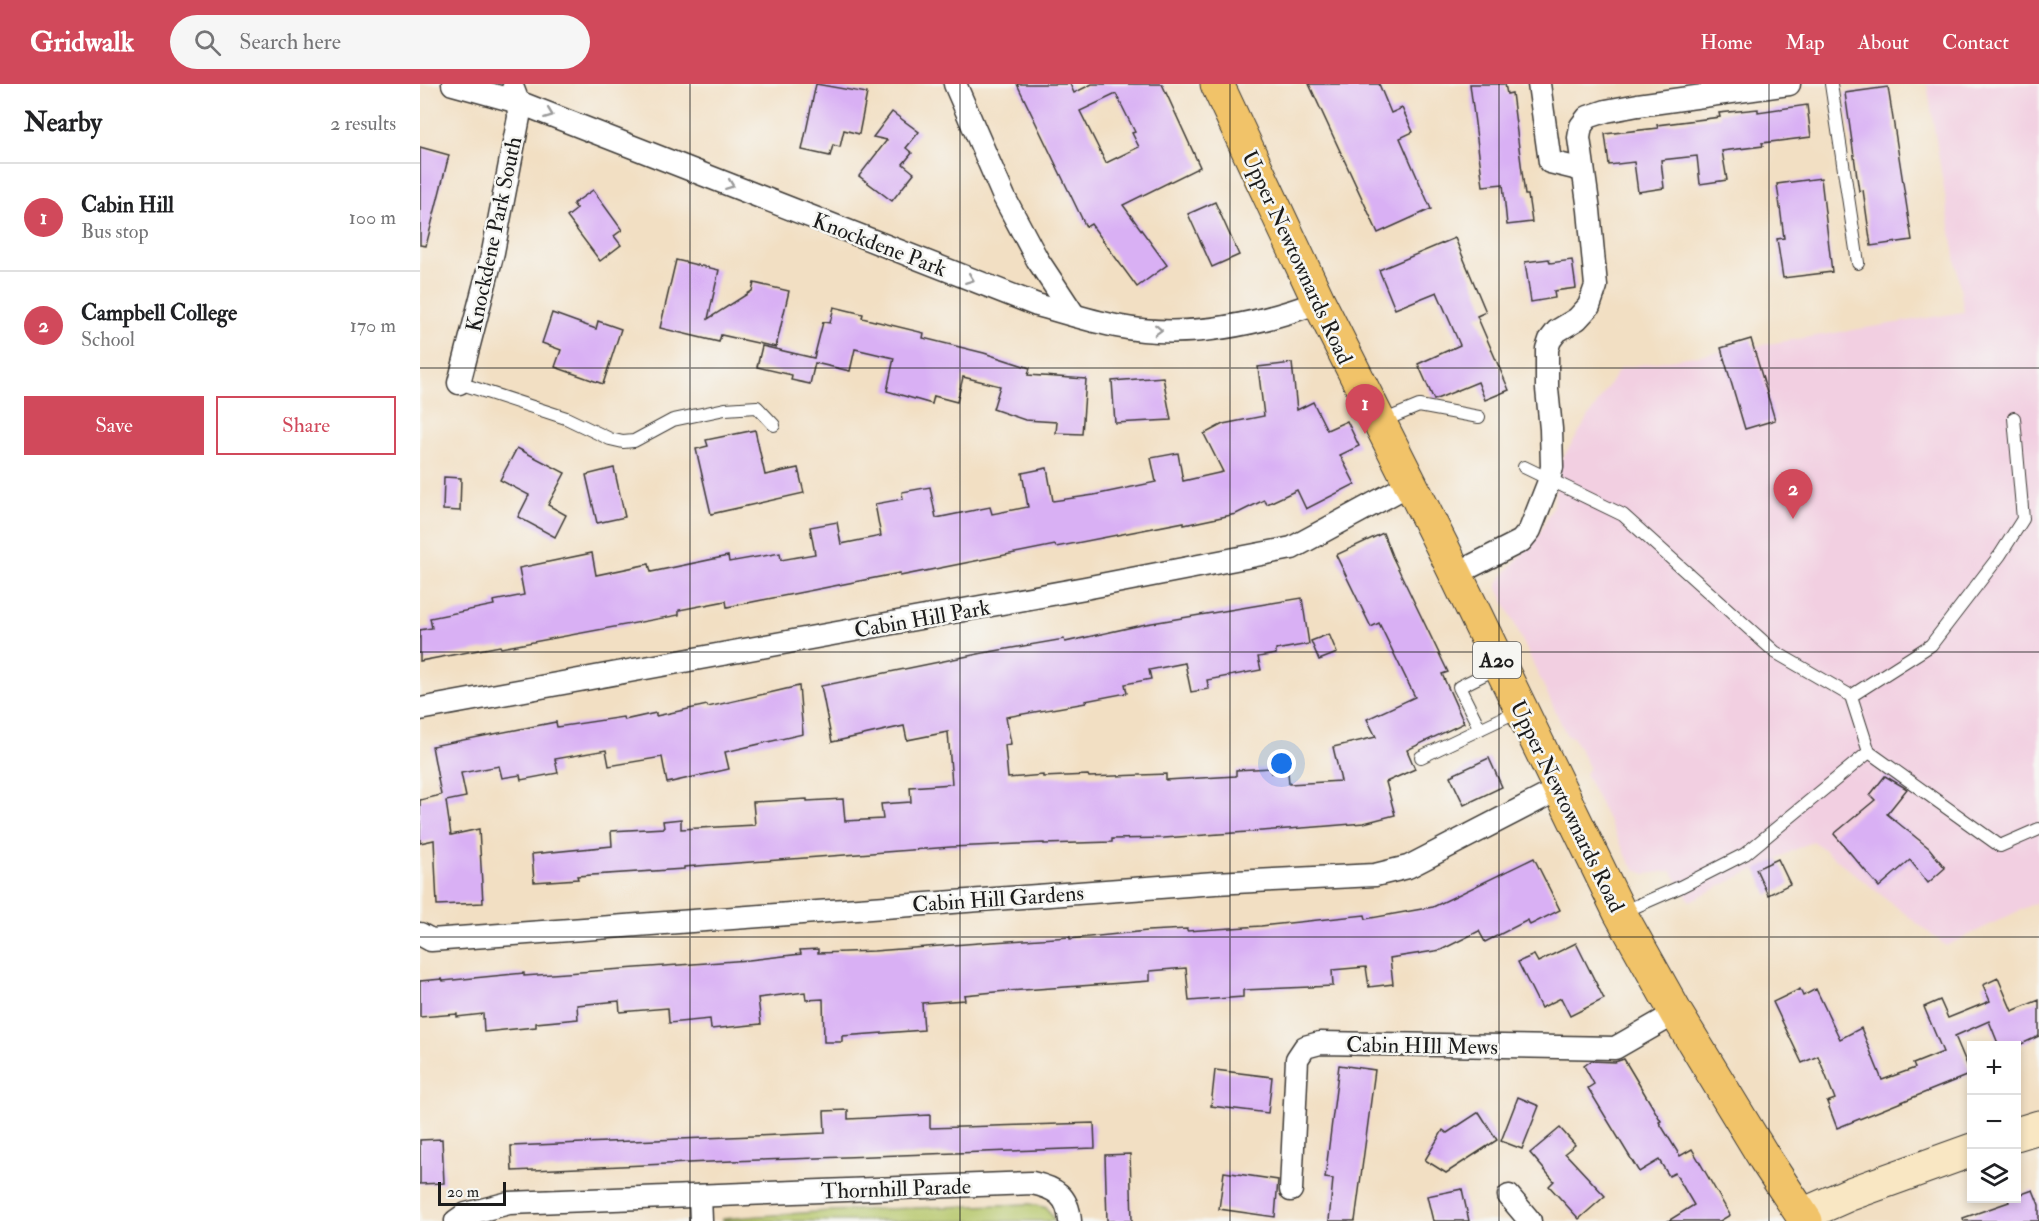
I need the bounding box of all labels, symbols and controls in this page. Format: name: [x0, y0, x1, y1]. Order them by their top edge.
search box: [170, 15, 590, 69]
text: Gridwalk: [30, 25, 134, 60]
icon: search: [191, 26, 224, 59]
text: Search here: [239, 28, 341, 56]
text: Home: [1700, 29, 1752, 56]
text: Map: [1785, 29, 1825, 56]
text: About: [1858, 29, 1909, 56]
text: Contact: [1942, 29, 2009, 56]
text: Nearby: [24, 107, 102, 139]
one-way arrow: [542, 107, 553, 119]
text: 2 results: [330, 111, 396, 136]
street label: Knockdene Park South: [460, 134, 528, 334]
street label: Upper Newtownards Road: [1234, 146, 1359, 369]
one-way arrow: [724, 178, 735, 190]
text: Cabin Hill: [81, 191, 174, 219]
text: 1: [40, 205, 47, 230]
text: 100 m: [349, 205, 396, 230]
street label: Knockdene Park: [809, 207, 951, 284]
text: Bus stop: [81, 219, 149, 244]
one-way arrow: [964, 272, 975, 284]
text: Campbell College: [81, 299, 237, 327]
text: 2: [38, 313, 49, 338]
text: 170 m: [350, 313, 396, 338]
one-way arrow: [1153, 324, 1162, 336]
text: School: [81, 327, 135, 352]
pin: 1: [1346, 384, 1384, 434]
button: Save: [24, 396, 204, 455]
button: Share: [216, 396, 396, 455]
pin: 2: [1774, 470, 1812, 519]
street label: Cabin Hill Park: [852, 593, 993, 645]
road number: A20: [1473, 642, 1521, 678]
street label: Upper Newtownards Road: [1503, 696, 1631, 918]
your location: [1267, 749, 1296, 778]
street label: Cabin Hill Gardens: [911, 879, 1085, 919]
street label: Cabin HIll Mews: [1346, 1031, 1498, 1061]
map controls: [1967, 1041, 2021, 1203]
button: +: [1967, 1041, 2021, 1095]
button: −: [1967, 1095, 2021, 1149]
button: layers: [1967, 1149, 2021, 1203]
street label: Thornhill Parade: [821, 1172, 971, 1206]
scale bar: [438, 1179, 506, 1206]
text: 20 m: [447, 1182, 479, 1202]

